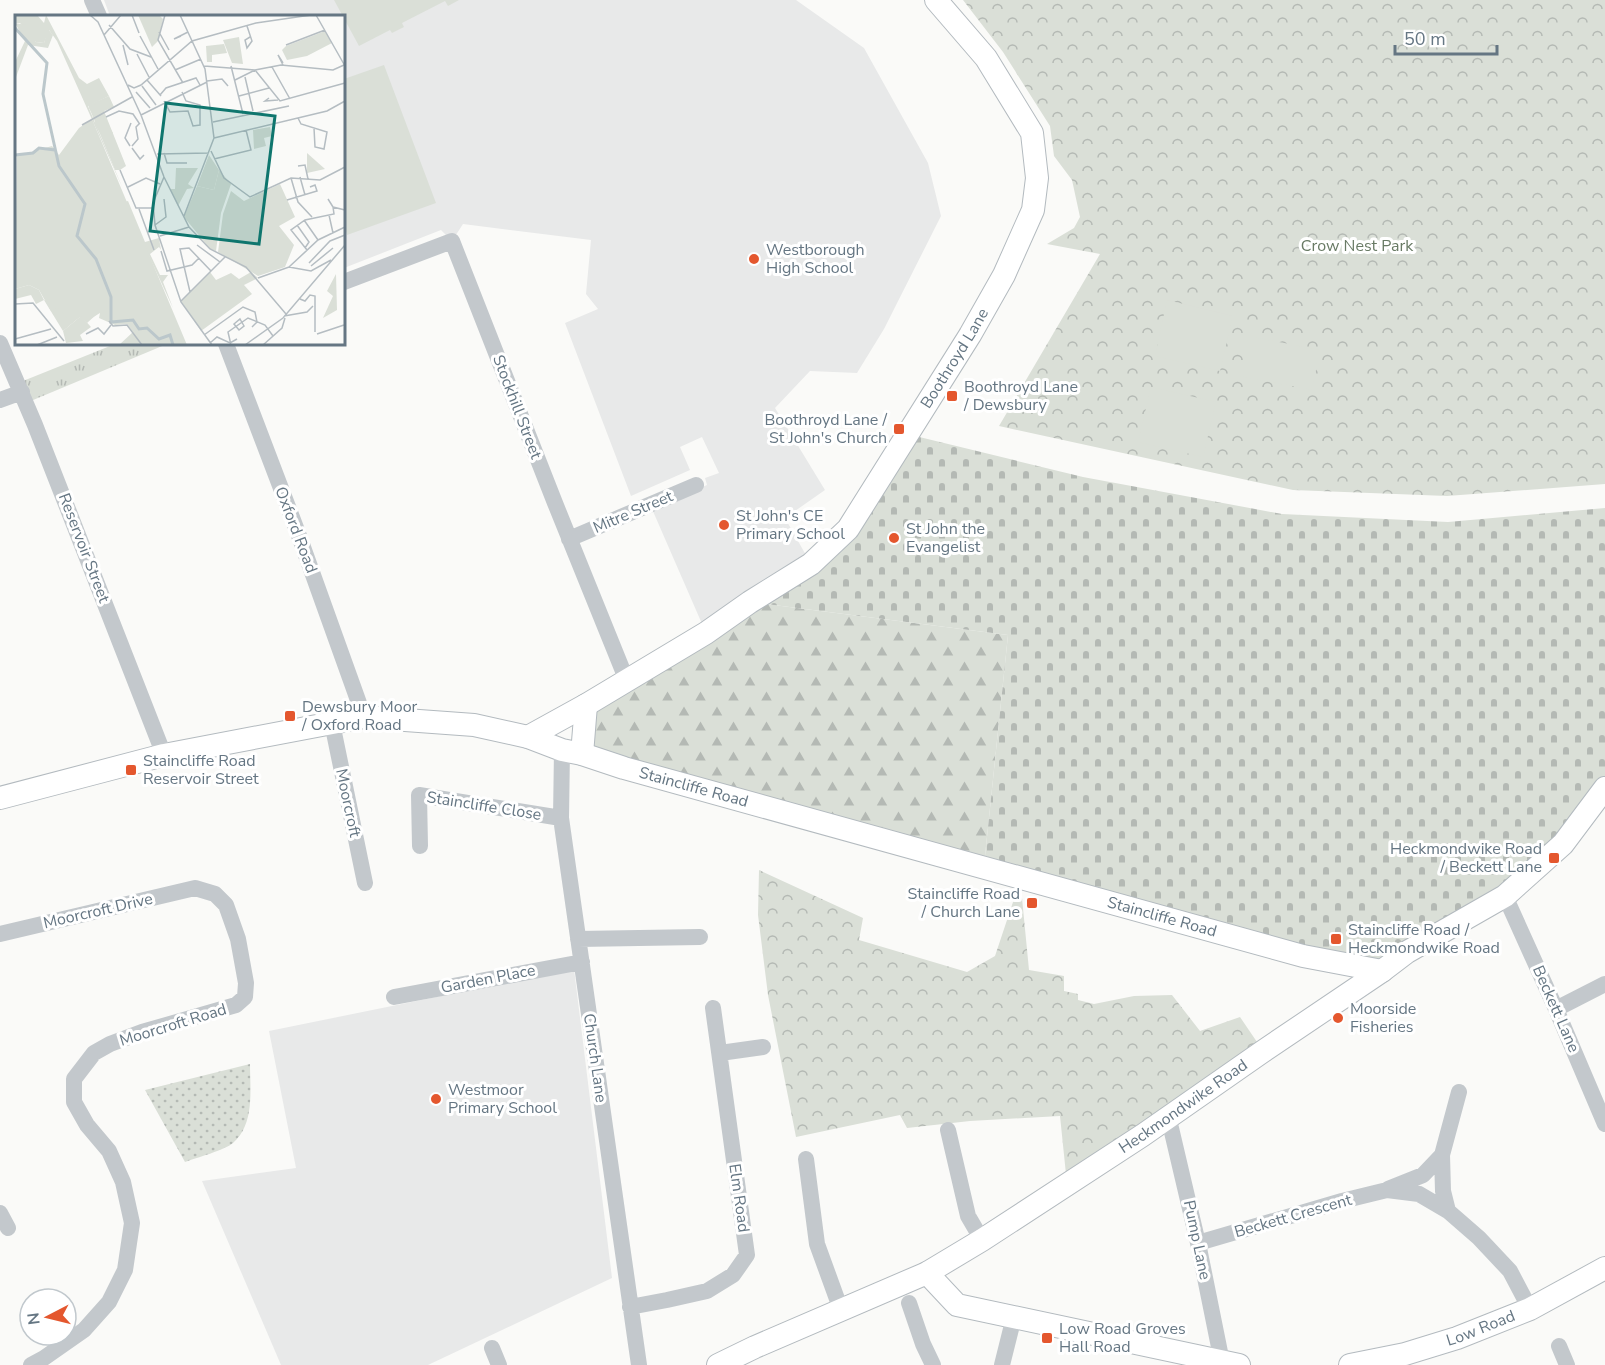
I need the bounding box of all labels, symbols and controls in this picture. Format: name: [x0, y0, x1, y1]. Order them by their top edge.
inset map: [15, 15, 345, 345]
scale bar: [1395, 18, 1497, 56]
text: 50 m: [1404, 27, 1446, 51]
park label: Crow Nest Park: [1301, 235, 1414, 257]
place label: Westborough High School: [766, 239, 865, 279]
marker: Westborough High School: [747, 252, 761, 266]
street label: Boothroyd Lane: [915, 304, 994, 413]
street label: Stockhill Street: [487, 352, 547, 463]
place label: Boothroyd Lane / Dewsbury: [963, 376, 1078, 416]
marker: Boothroyd Lane / Dewsbury: [945, 389, 959, 403]
place label: Boothroyd Lane / St John's Church: [764, 409, 887, 449]
marker: Boothroyd Lane / St John's Church: [892, 422, 906, 436]
street label: Oxford Road: [269, 484, 323, 576]
street label: Mitre Street: [590, 485, 677, 539]
street label: Reservoir Street: [53, 490, 115, 606]
place label: St John's CE Primary School: [736, 505, 845, 545]
marker: St John's CE Primary School: [717, 518, 731, 532]
place label: St John the Evangelist: [906, 518, 985, 558]
marker: St John the Evangelist: [887, 531, 901, 545]
place label: Dewsbury Moor / Oxford Road: [301, 696, 418, 736]
marker: Dewsbury Moor / Oxford Road: [283, 709, 297, 723]
place label: Staincliffe Road Reservoir Street: [143, 750, 259, 790]
street label: Staincliffe Road: [636, 762, 751, 813]
marker: Staincliffe Road Reservoir Street: [124, 763, 138, 777]
street label: Moorcroft: [330, 767, 366, 840]
street label: Staincliffe Close: [425, 786, 543, 826]
place label: Heckmondwike Road / Beckett Lane: [1390, 838, 1542, 878]
marker: Heckmondwike Road / Beckett Lane: [1547, 851, 1561, 865]
place label: Staincliffe Road / Church Lane: [907, 883, 1020, 923]
street label: Moorcroft Drive: [41, 888, 155, 934]
street label: Staincliffe Road: [1105, 891, 1219, 943]
marker: Staincliffe Road / Church Lane: [1025, 896, 1039, 910]
place label: Staincliffe Road / Heckmondwike Road: [1348, 919, 1500, 959]
marker: Staincliffe Road / Heckmondwike Road: [1329, 932, 1343, 946]
street label: Garden Place: [439, 959, 537, 999]
street label: Beckett Lane: [1527, 962, 1585, 1056]
street label: Moorcroft Road: [117, 998, 229, 1052]
place label: Moorside Fisheries: [1350, 998, 1416, 1038]
marker: Moorside Fisheries: [1331, 1011, 1345, 1025]
street label: Church Lane: [578, 1012, 612, 1104]
street label: Heckmondwike Road: [1115, 1054, 1252, 1159]
place label: Westmoor Primary School: [448, 1079, 557, 1119]
marker: Westmoor Primary School: [429, 1092, 443, 1106]
street label: Elm Road: [723, 1162, 755, 1234]
street label: Beckett Crescent: [1232, 1189, 1355, 1243]
street label: Pump Lane: [1178, 1198, 1216, 1282]
north arrow: [18, 1287, 78, 1347]
street label: Low Road: [1444, 1305, 1518, 1352]
text: N: [22, 1311, 46, 1326]
place label: Low Road Groves Hall Road: [1059, 1318, 1186, 1358]
marker: Low Road Groves Hall Road: [1040, 1331, 1054, 1345]

